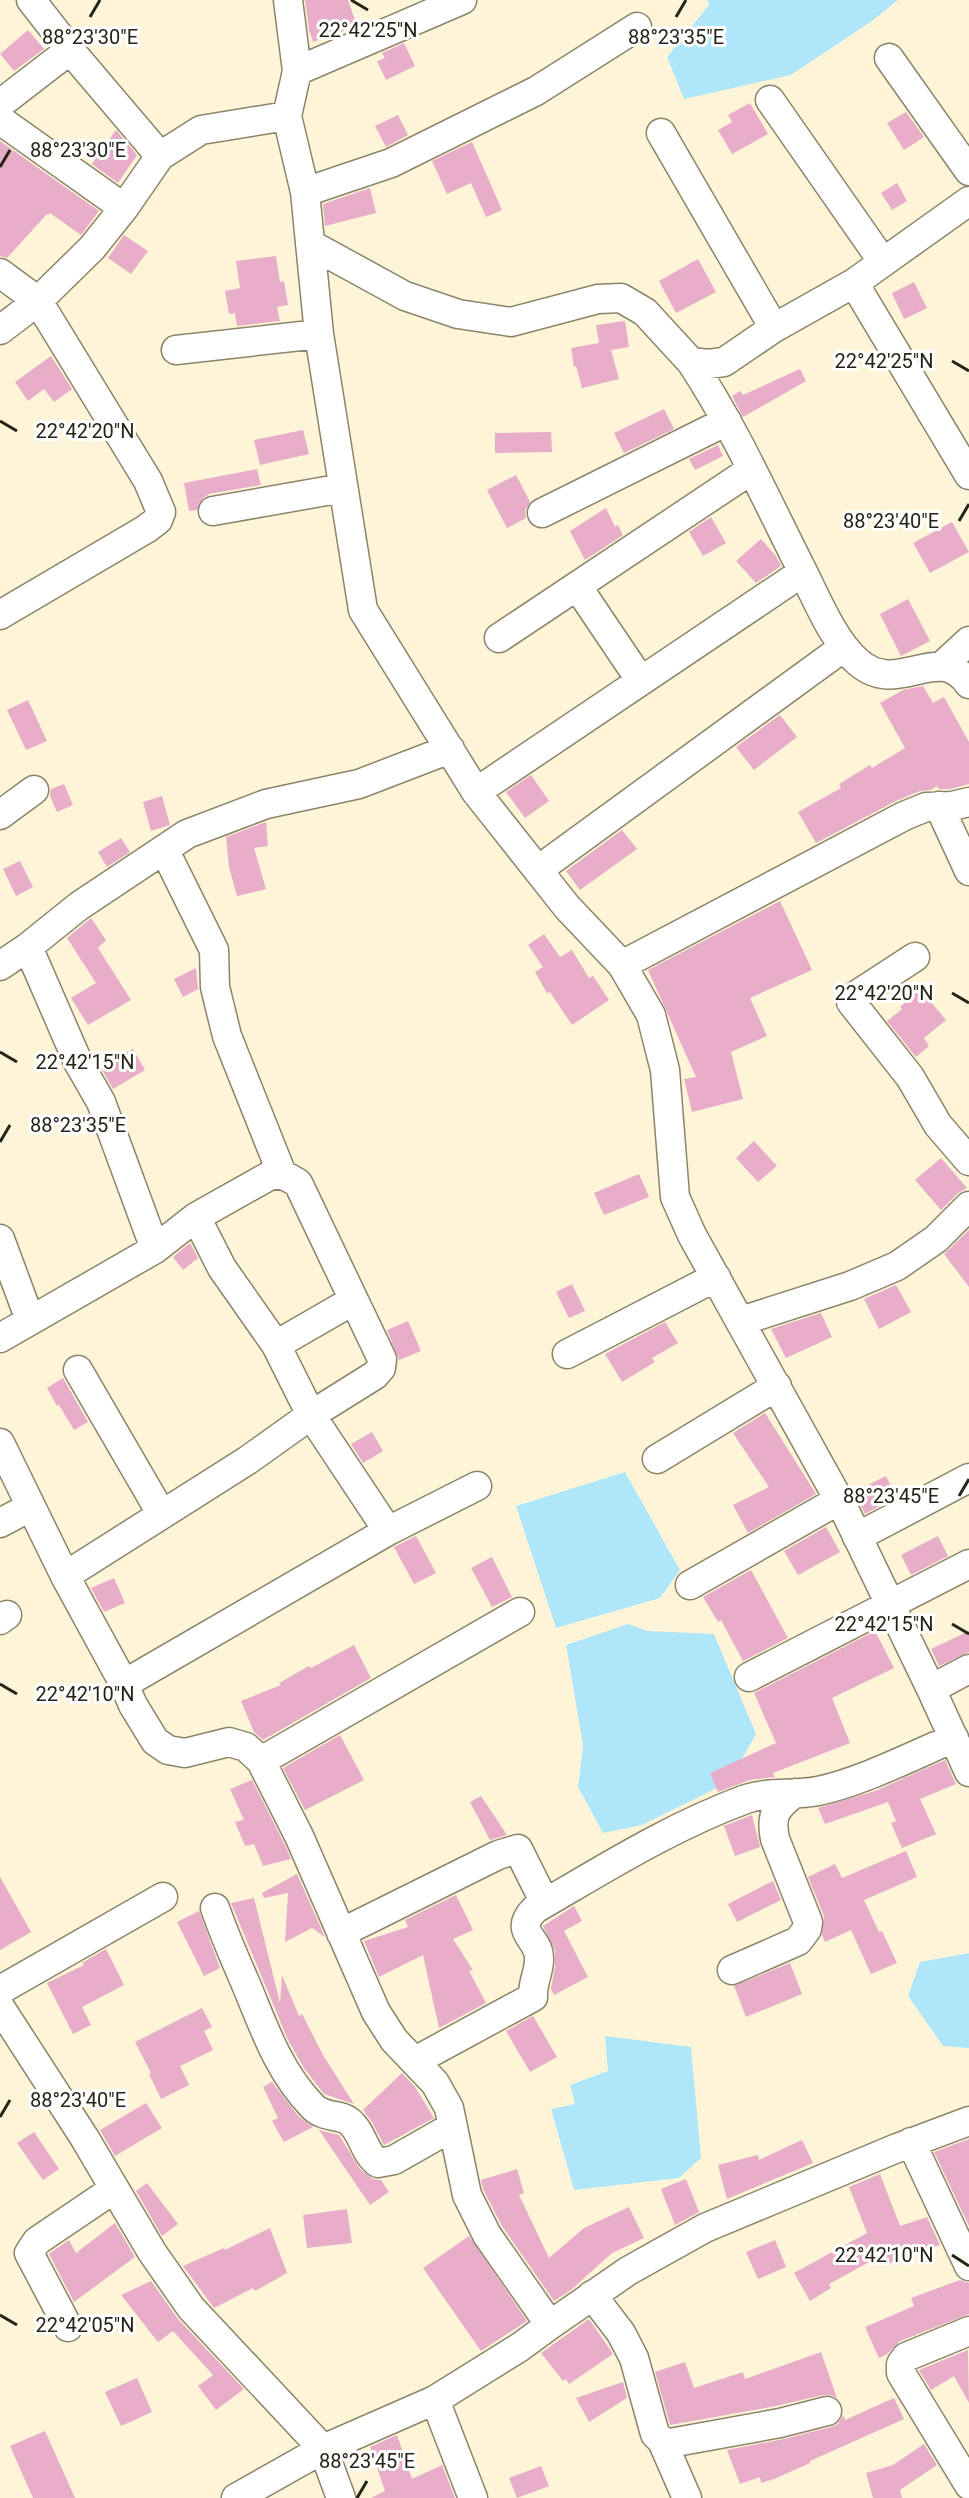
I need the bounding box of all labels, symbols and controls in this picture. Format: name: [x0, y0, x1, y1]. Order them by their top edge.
text: 22°42'25"N: [318, 18, 418, 42]
text: 88°23'30"E: [42, 25, 138, 49]
text: 88°23'35"E: [628, 25, 724, 49]
text: 88°23'30"E: [30, 138, 126, 162]
text: 22°42'25"N: [834, 349, 934, 373]
text: 22°42'20"N: [35, 419, 135, 443]
text: 88°23'40"E: [843, 509, 939, 533]
text: 22°42'20"N: [834, 981, 934, 1005]
text: 22°42'15"N: [35, 1050, 135, 1074]
text: 88°23'35"E: [30, 1113, 126, 1137]
text: 88°23'45"E: [843, 1484, 939, 1508]
text: 22°42'15"N: [834, 1612, 934, 1636]
text: 22°42'10"N: [35, 1682, 135, 1706]
text: 88°23'40"E: [30, 2088, 126, 2112]
text: 22°42'10"N: [834, 2243, 934, 2267]
text: 22°42'05"N: [35, 2313, 135, 2337]
text: 88°23'45"E: [319, 2449, 415, 2473]

